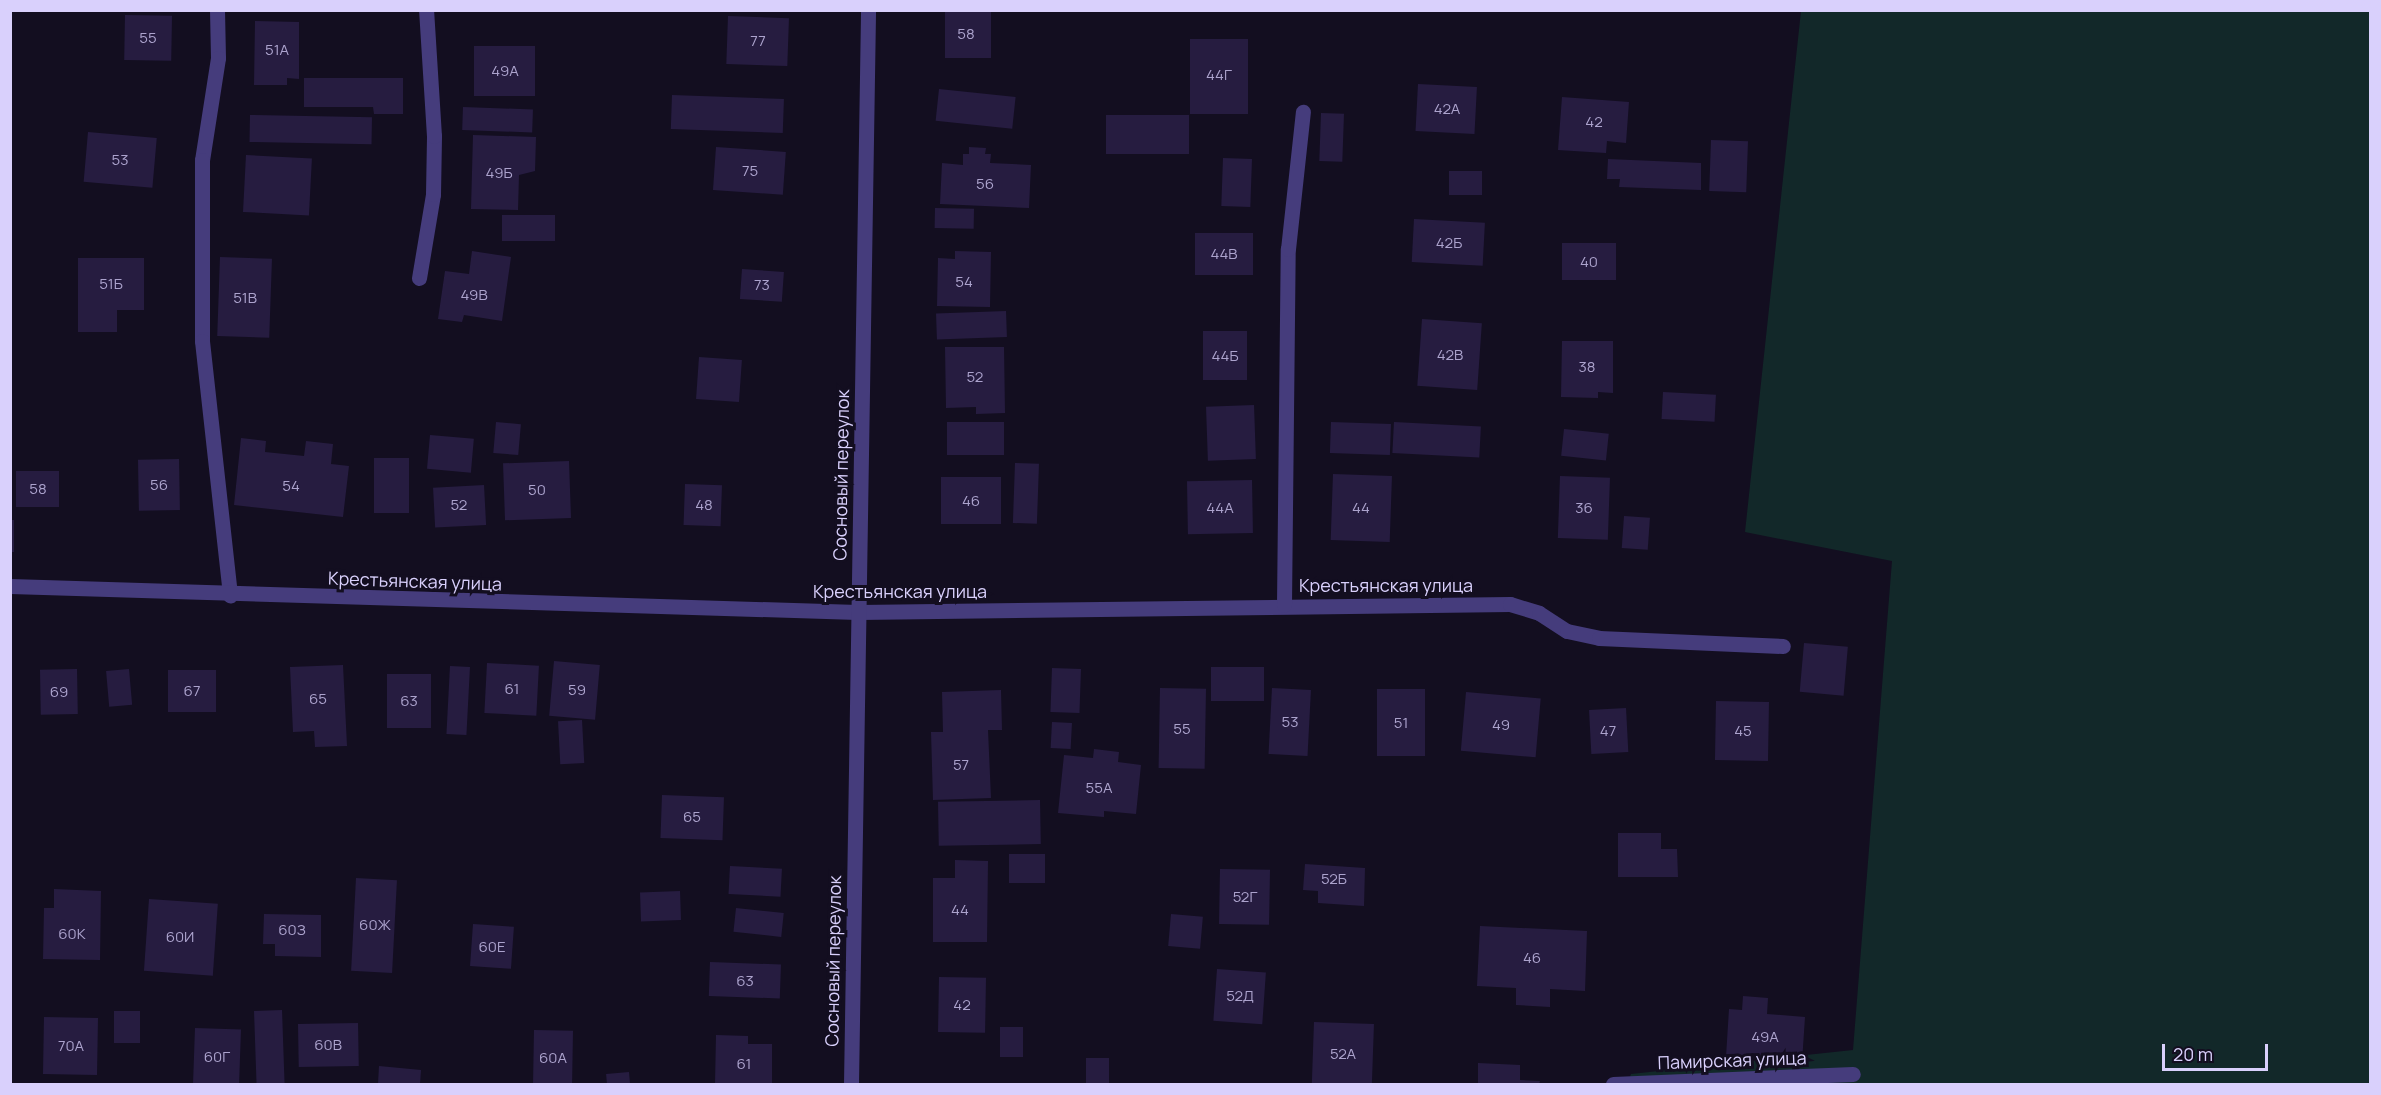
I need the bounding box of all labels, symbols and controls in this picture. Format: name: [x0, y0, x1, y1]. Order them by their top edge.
house number: 58: [957, 25, 975, 43]
house number: 55: [139, 29, 157, 47]
house number: 77: [750, 32, 766, 50]
house number: 51А: [265, 41, 289, 59]
house number: 49А: [491, 62, 519, 80]
house number: 44Г: [1206, 66, 1232, 84]
house number: 42А: [1434, 100, 1460, 118]
house number: 42: [1585, 113, 1603, 131]
house number: 53: [112, 151, 128, 169]
house number: 75: [742, 162, 758, 180]
house number: 49Б: [485, 164, 513, 182]
house number: 56: [976, 175, 994, 193]
house number: 42Б: [1436, 234, 1462, 252]
house number: 44В: [1210, 245, 1238, 263]
house number: 40: [1580, 253, 1598, 271]
house number: 54: [955, 273, 973, 291]
house number: 51Б: [99, 275, 123, 293]
house number: 73: [754, 276, 770, 294]
house number: 49В: [460, 286, 488, 304]
house number: 51В: [233, 289, 257, 307]
house number: 42В: [1437, 346, 1463, 364]
house number: 44Б: [1212, 347, 1238, 365]
house number: 38: [1578, 358, 1596, 376]
house number: 52: [967, 368, 983, 386]
street label: Сосновый переулок: [829, 389, 853, 561]
house number: 56: [150, 476, 168, 494]
house number: 54: [282, 477, 300, 495]
house number: 58: [29, 480, 47, 498]
house number: 50: [528, 481, 546, 499]
house number: 46: [962, 492, 980, 510]
house number: 52: [451, 496, 467, 514]
house number: 48: [695, 496, 713, 514]
house number: 44А: [1206, 499, 1234, 517]
house number: 44: [1352, 499, 1370, 517]
house number: 36: [1575, 499, 1593, 517]
street label: Крестьянская улица: [328, 567, 502, 595]
street label: Крестьянская улица: [1299, 574, 1473, 596]
street label: Крестьянская улица: [813, 580, 987, 602]
house number: 61: [505, 680, 519, 698]
house number: 59: [568, 681, 586, 699]
house number: 67: [184, 682, 200, 700]
house number: 69: [50, 683, 68, 701]
house number: 65: [309, 690, 327, 708]
house number: 63: [400, 692, 418, 710]
house number: 53: [1282, 713, 1298, 731]
house number: 51: [1394, 714, 1408, 732]
house number: 49: [1492, 716, 1510, 734]
house number: 55: [1173, 720, 1191, 738]
house number: 47: [1600, 722, 1616, 740]
house number: 45: [1734, 722, 1752, 740]
house number: 57: [953, 756, 969, 774]
house number: 55А: [1086, 779, 1112, 797]
house number: 65: [683, 808, 701, 826]
house number: 52Б: [1321, 870, 1347, 888]
street label: Сосновый переулок: [821, 875, 845, 1047]
house number: 52Г: [1233, 888, 1257, 906]
house number: 44: [951, 901, 969, 919]
house number: 60Ж: [359, 916, 391, 934]
house number: 60З: [278, 921, 306, 939]
house number: 60К: [58, 925, 86, 943]
house number: 60И: [166, 928, 194, 946]
house number: 60Е: [478, 938, 506, 956]
house number: 46: [1523, 949, 1541, 967]
house number: 63: [736, 972, 754, 990]
house number: 52Д: [1226, 987, 1254, 1005]
house number: 42: [953, 996, 971, 1014]
house number: 49А: [1751, 1028, 1779, 1046]
scale bar: [2165, 1032, 2272, 1070]
house number: 60В: [314, 1036, 342, 1054]
house number: 70А: [58, 1037, 84, 1055]
text: 20 m: [2173, 1042, 2213, 1066]
house number: 52А: [1330, 1045, 1356, 1063]
street label: Памирская улица: [1657, 1047, 1807, 1073]
house number: 60Г: [204, 1048, 230, 1066]
house number: 60А: [539, 1049, 567, 1067]
house number: 61: [737, 1055, 751, 1073]

